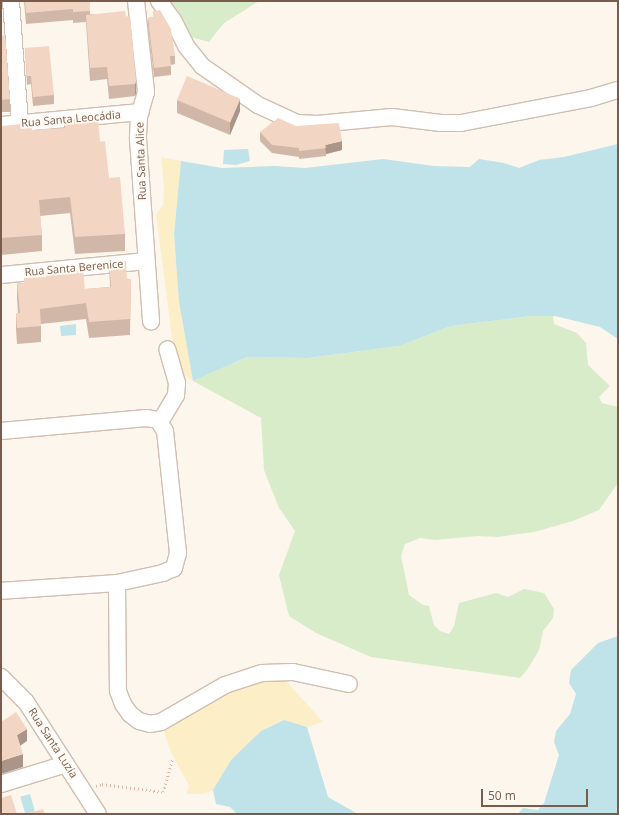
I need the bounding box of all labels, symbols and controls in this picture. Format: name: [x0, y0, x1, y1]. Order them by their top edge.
street label: Rua Santa Leocádia: [21, 108, 121, 130]
street label: Rua Santa Alice: [133, 122, 149, 200]
street label: Rua Santa Berenice: [24, 257, 124, 279]
street label: Rua Santa Luzia: [25, 706, 81, 780]
scale bar: [483, 781, 590, 807]
text: 50 m: [488, 787, 516, 804]

